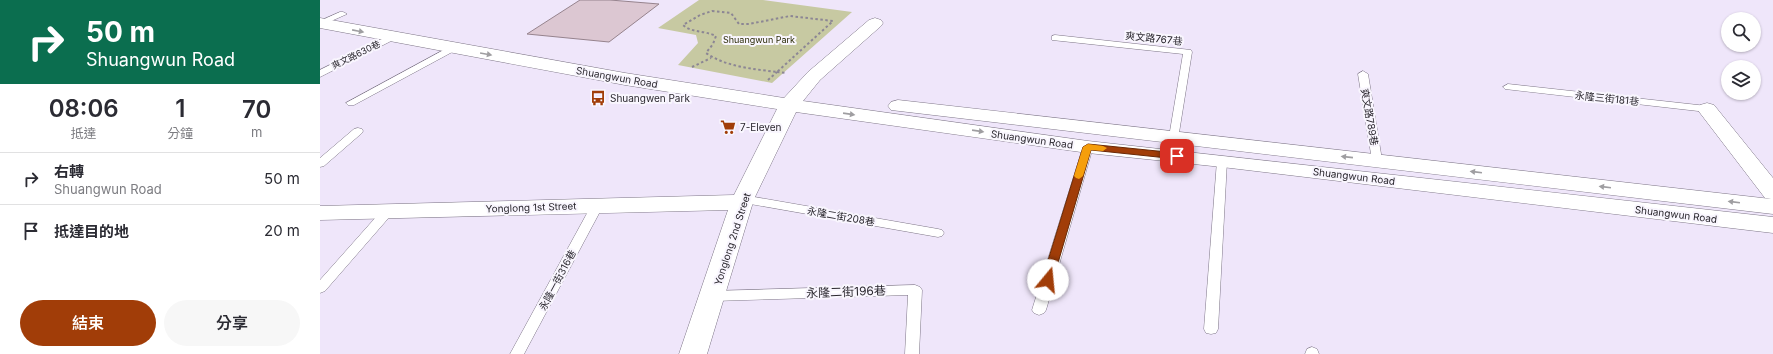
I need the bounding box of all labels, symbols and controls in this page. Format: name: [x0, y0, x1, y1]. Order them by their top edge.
map controls: [1721, 12, 1761, 100]
button: search: [1721, 12, 1761, 52]
text: 50 m: [86, 15, 155, 49]
icon: right: [20, 16, 72, 68]
one-way arrow: [352, 28, 364, 34]
street label: 爽文路767巷: [1125, 29, 1183, 47]
park label: Shuangwun Park: [723, 34, 795, 45]
street label: 爽文路630巷: [330, 38, 382, 71]
text: Shuangwun Road: [86, 49, 235, 70]
one-way arrow: [480, 51, 492, 57]
button: layers: [1721, 60, 1761, 100]
street label: Shuangwun Road: [575, 64, 659, 90]
street label: 爽文路789巷: [1359, 87, 1381, 147]
bus stop icon: Shuangwen Park: [589, 89, 607, 107]
street label: 永隆三街181巷: [1574, 89, 1640, 107]
place label: Shuangwen Park: [610, 92, 690, 104]
text: 08:06: [49, 94, 119, 123]
text: 1: [175, 94, 185, 123]
text: 70: [242, 95, 271, 124]
one-way arrow: [843, 111, 855, 117]
supermarket icon: 7-Eleven: [719, 118, 737, 136]
place label: 7-Eleven: [740, 121, 782, 133]
text: m: [251, 124, 262, 140]
text: 抵達: [71, 125, 97, 141]
text: 分鐘: [167, 125, 193, 141]
street label: Shuangwun Road: [990, 127, 1074, 151]
one-way arrow: [972, 128, 984, 135]
pin: [1160, 139, 1194, 173]
icon: arrive: [1166, 145, 1188, 167]
one-way arrow: [1341, 153, 1353, 160]
text: 右轉: [54, 162, 84, 181]
street label: Shuangwun Road: [1312, 165, 1396, 187]
icon: right: [20, 168, 42, 190]
text: 50 m: [264, 169, 300, 188]
one-way arrow: [1470, 169, 1482, 175]
text: Shuangwun Road: [54, 181, 162, 197]
one-way arrow: [1599, 184, 1611, 190]
street label: Yonglong 2nd Street: [711, 191, 753, 287]
street label: Yonglong 1st Street: [485, 199, 577, 215]
one-way arrow: [1728, 199, 1740, 206]
street label: Shuangwun Road: [1634, 203, 1718, 225]
street label: 永隆二街208巷: [806, 204, 876, 228]
icon: arrive: [20, 220, 42, 242]
text: 20 m: [264, 221, 300, 240]
text: 抵達目的地: [54, 222, 129, 241]
street label: 永隆一街316巷: [536, 248, 578, 312]
position arrow: [1027, 259, 1069, 301]
street label: 永隆二街196巷: [806, 283, 886, 300]
button: 結束: [20, 300, 156, 346]
button: 分享: [164, 300, 300, 346]

